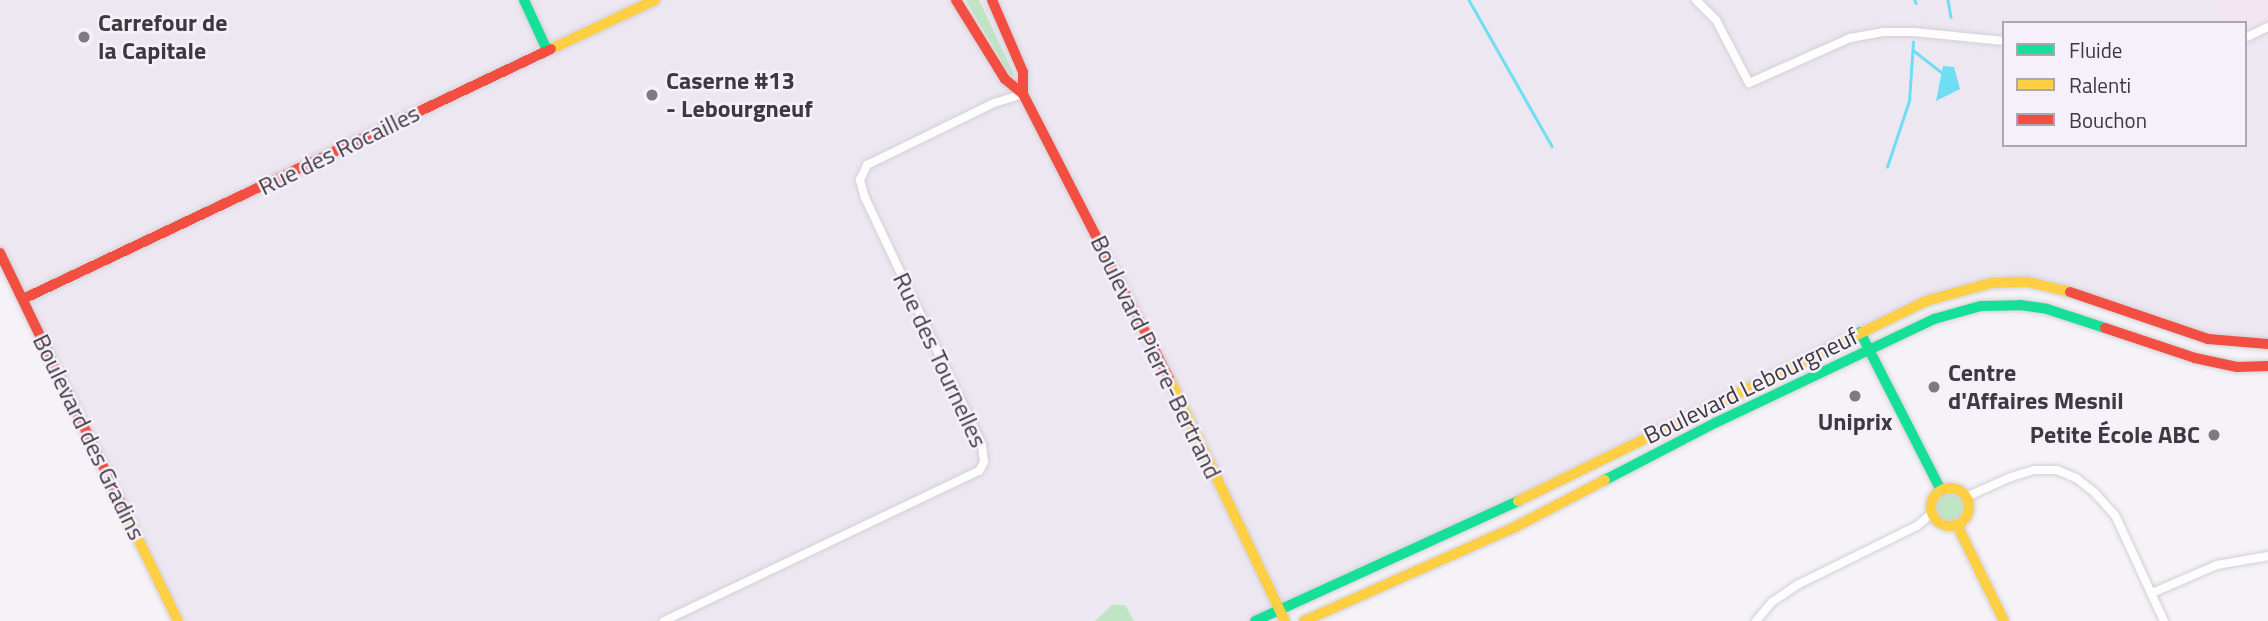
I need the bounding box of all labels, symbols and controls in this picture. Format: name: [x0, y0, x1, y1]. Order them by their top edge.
place label: Carrefour de la Capitale: [98, 9, 228, 65]
legend: [2002, 21, 2247, 147]
marker: Carrefour de la Capitale: [76, 29, 92, 45]
text: Fluide: [2069, 34, 2122, 66]
place label: Caserne #13 - Lebourgneuf: [666, 67, 813, 123]
text: Ralenti: [2069, 69, 2131, 101]
marker: Caserne #13 - Lebourgneuf: [644, 87, 660, 103]
street label: Rue des Rocailles: [254, 99, 424, 201]
text: Bouchon: [2069, 104, 2147, 136]
street label: Boulevard Pierre-Bertrand: [1084, 231, 1228, 483]
street label: Rue des Tournelles: [887, 268, 993, 452]
street label: Boulevard Lebourgneuf: [1639, 322, 1863, 450]
street label: Boulevard des Gradins: [27, 329, 151, 545]
place label: Centre d'Affaires Mesnil: [1948, 359, 2124, 415]
marker: Centre d'Affaires Mesnil: [1926, 379, 1942, 395]
marker: Uniprix: [1847, 388, 1863, 404]
place label: Uniprix: [1818, 408, 1892, 436]
place label: Petite École ABC: [2030, 421, 2200, 449]
marker: Petite École ABC: [2206, 427, 2222, 443]

